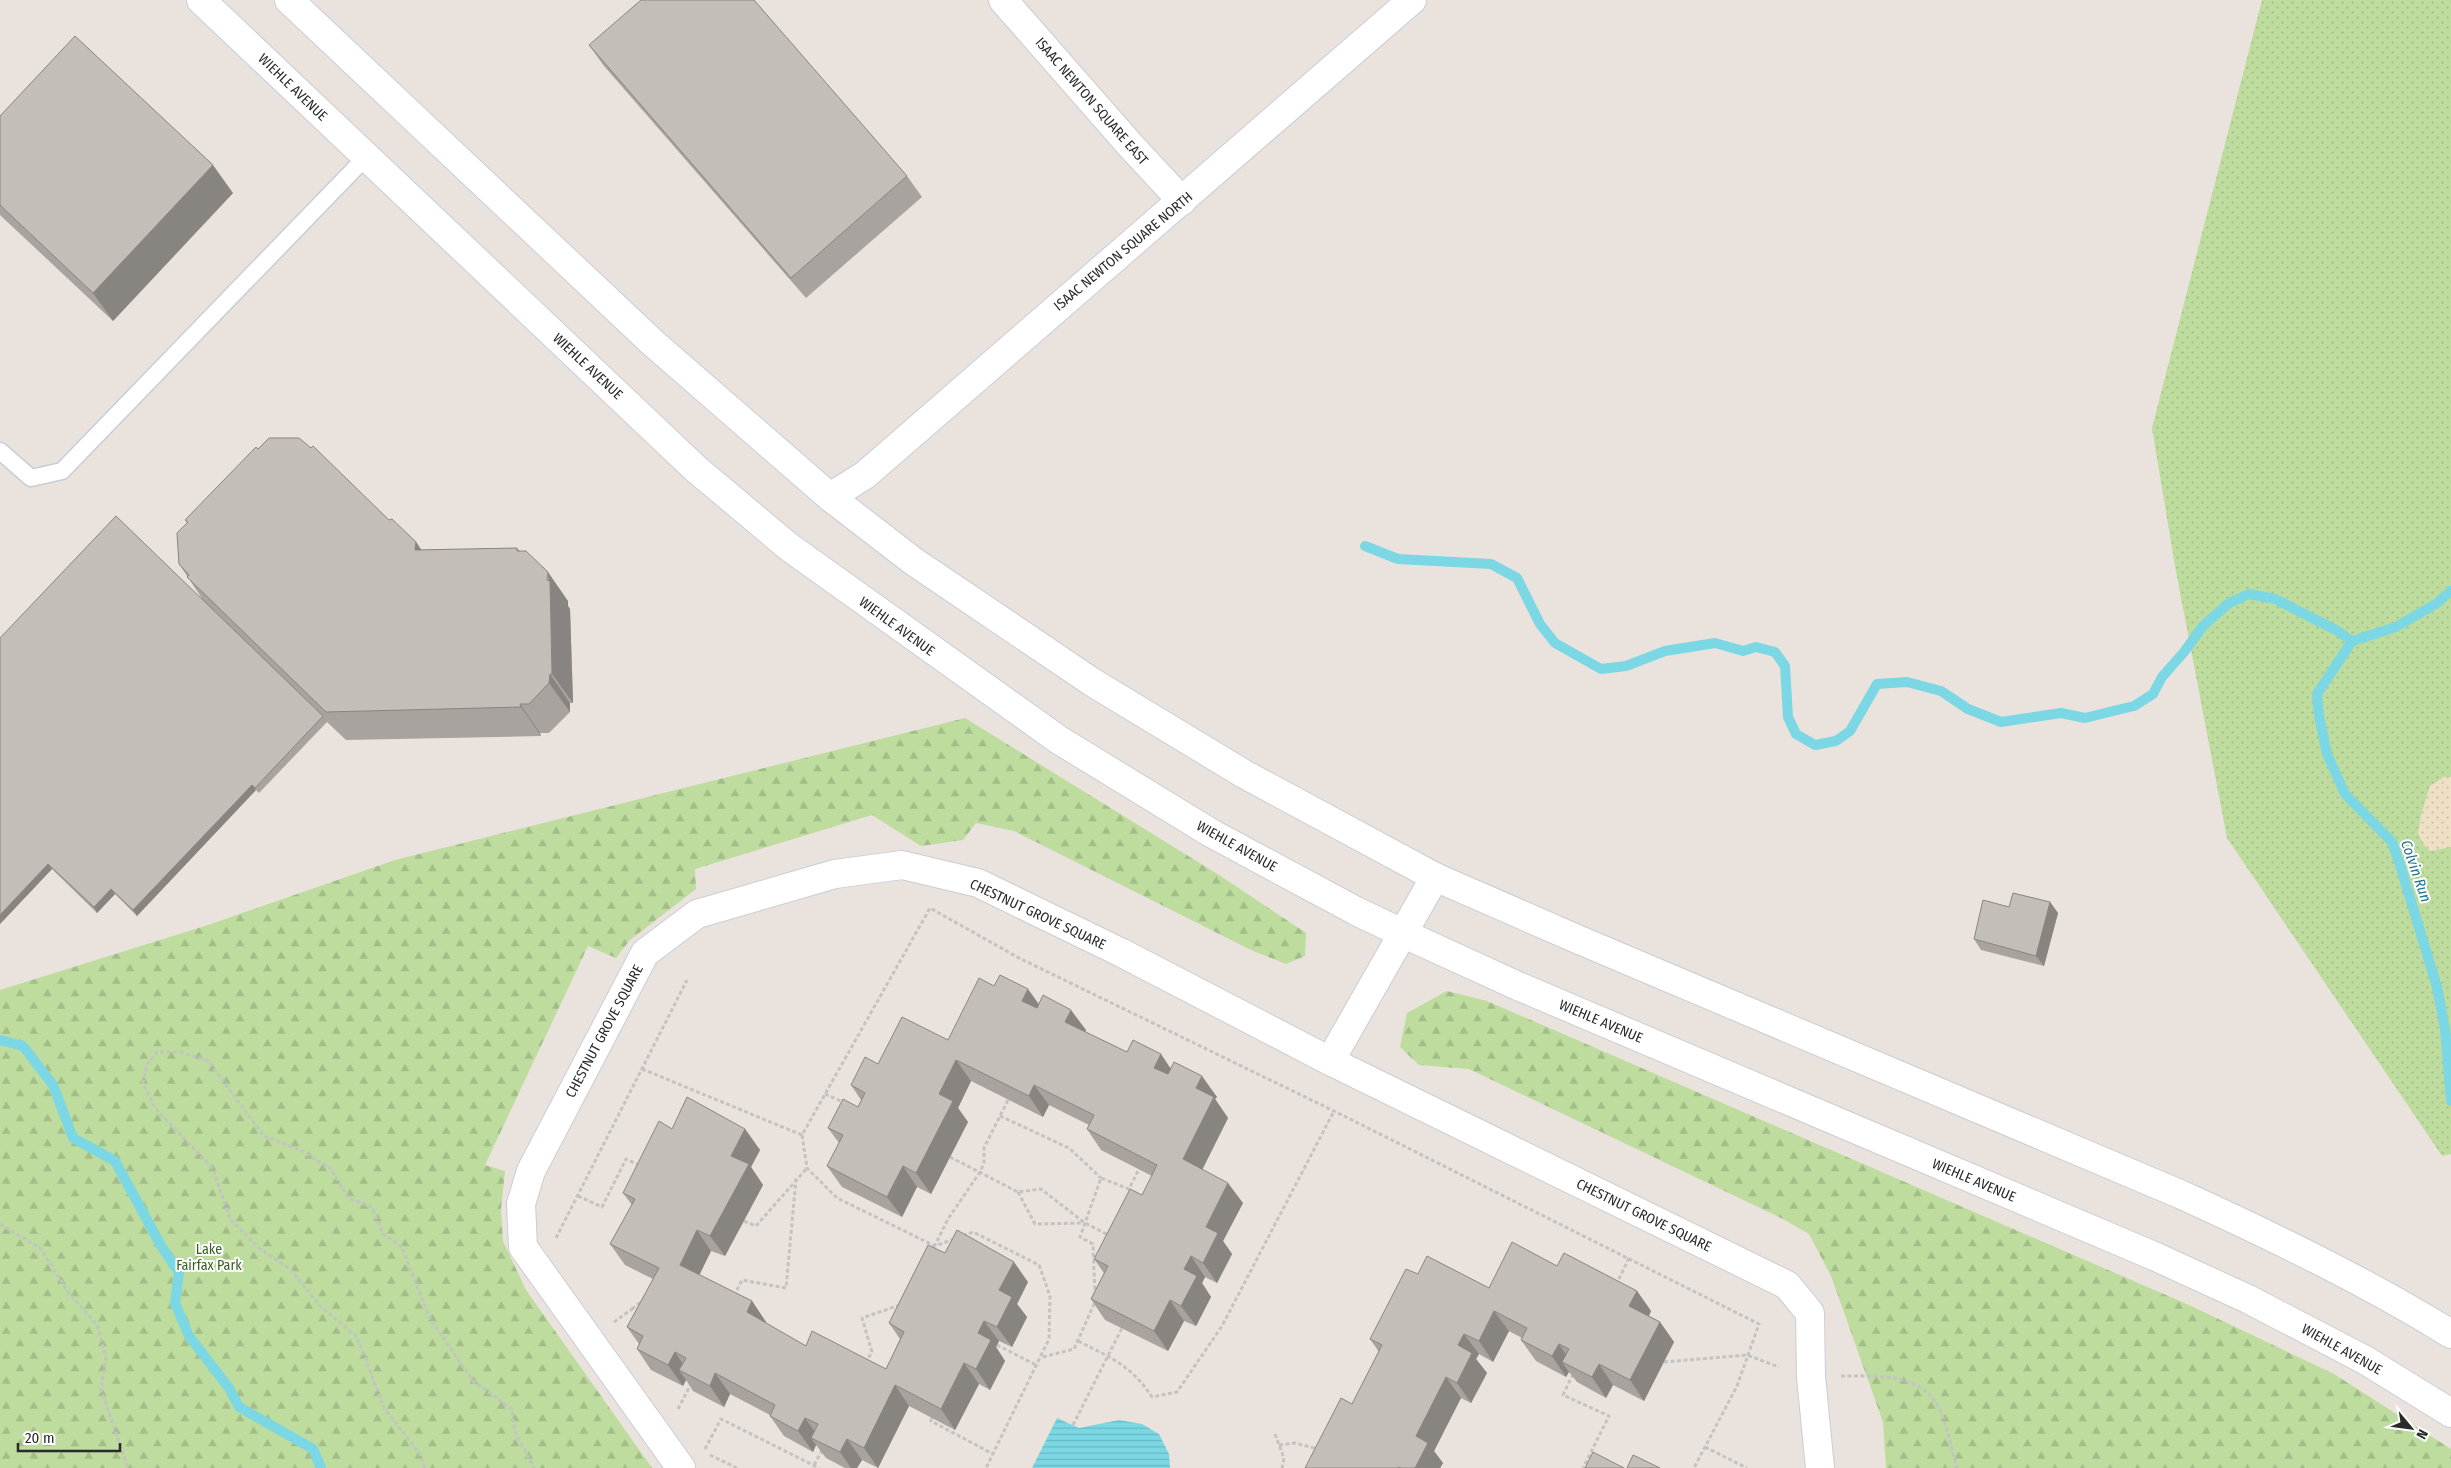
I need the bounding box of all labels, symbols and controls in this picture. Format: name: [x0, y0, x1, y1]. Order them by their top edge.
street label: ISAAC NEWTON SQUARE EAST: [1032, 34, 1152, 169]
street label: WIEHLE AVENUE: [255, 50, 331, 125]
street label: ISAAC NEWTON SQUARE NORTH: [1050, 188, 1196, 314]
street label: WIEHLE AVENUE: [549, 330, 626, 403]
street label: WIEHLE AVENUE: [856, 593, 938, 660]
street label: WIEHLE AVENUE: [1194, 817, 1280, 876]
water label: Colvin Run: [2397, 838, 2435, 904]
street label: CHESTNUT GROVE SQUARE: [967, 875, 1109, 954]
street label: CHESTNUT GROVE SQUARE: [562, 961, 647, 1101]
street label: WIEHLE AVENUE: [1556, 996, 1646, 1047]
street label: WIEHLE AVENUE: [1929, 1155, 2019, 1206]
street label: CHESTNUT GROVE SQUARE: [1573, 1175, 1715, 1256]
park label: Lake Fairfax Park: [176, 1241, 242, 1274]
street label: WIEHLE AVENUE: [2299, 1320, 2385, 1379]
north arrow: [2386, 1403, 2436, 1453]
scale bar: [18, 1420, 120, 1452]
text: N: [2412, 1426, 2431, 1442]
text: 20 m: [25, 1429, 55, 1447]

